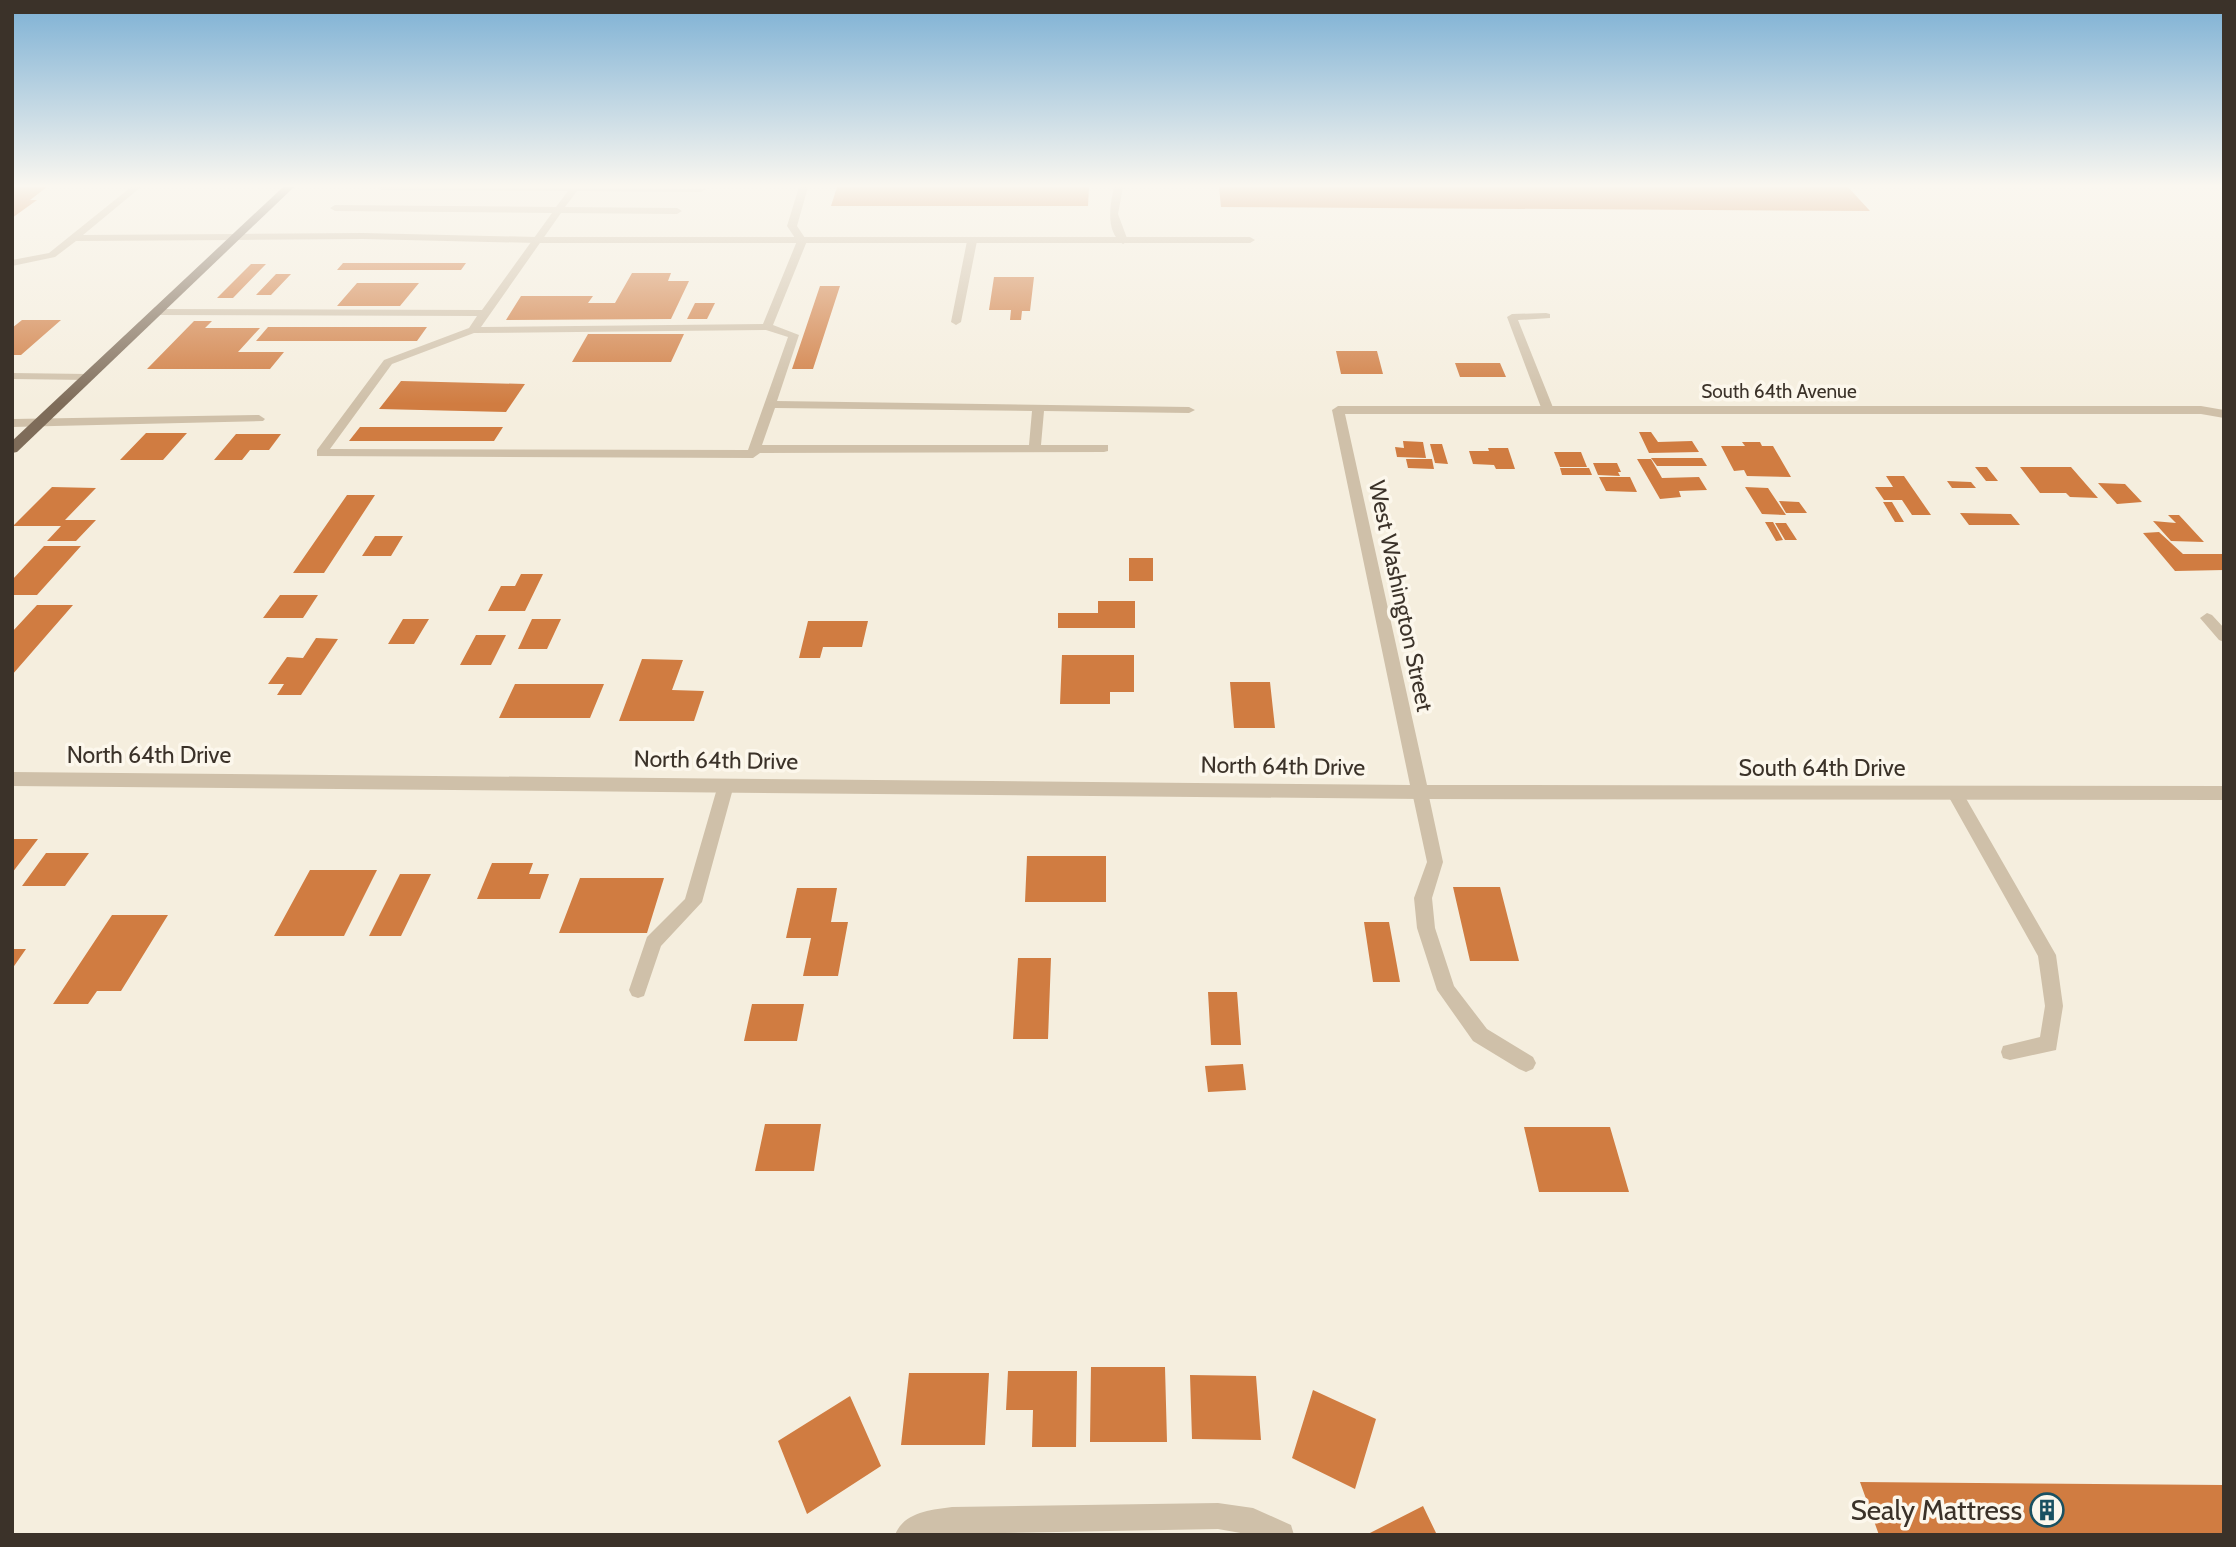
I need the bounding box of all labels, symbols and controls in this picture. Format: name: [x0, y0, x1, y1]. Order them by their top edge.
street label: South 64th Avenue: [1701, 380, 1857, 403]
street label: West Washington Street: [1363, 478, 1439, 714]
street label: North 64th Drive: [67, 741, 231, 769]
street label: North 64th Drive: [634, 745, 799, 775]
street label: North 64th Drive: [1201, 751, 1366, 781]
street label: South 64th Drive: [1739, 754, 1906, 782]
building icon: Sealy Mattress: [2028, 1491, 2066, 1529]
place label: Sealy Mattress: [1850, 1493, 2022, 1527]

